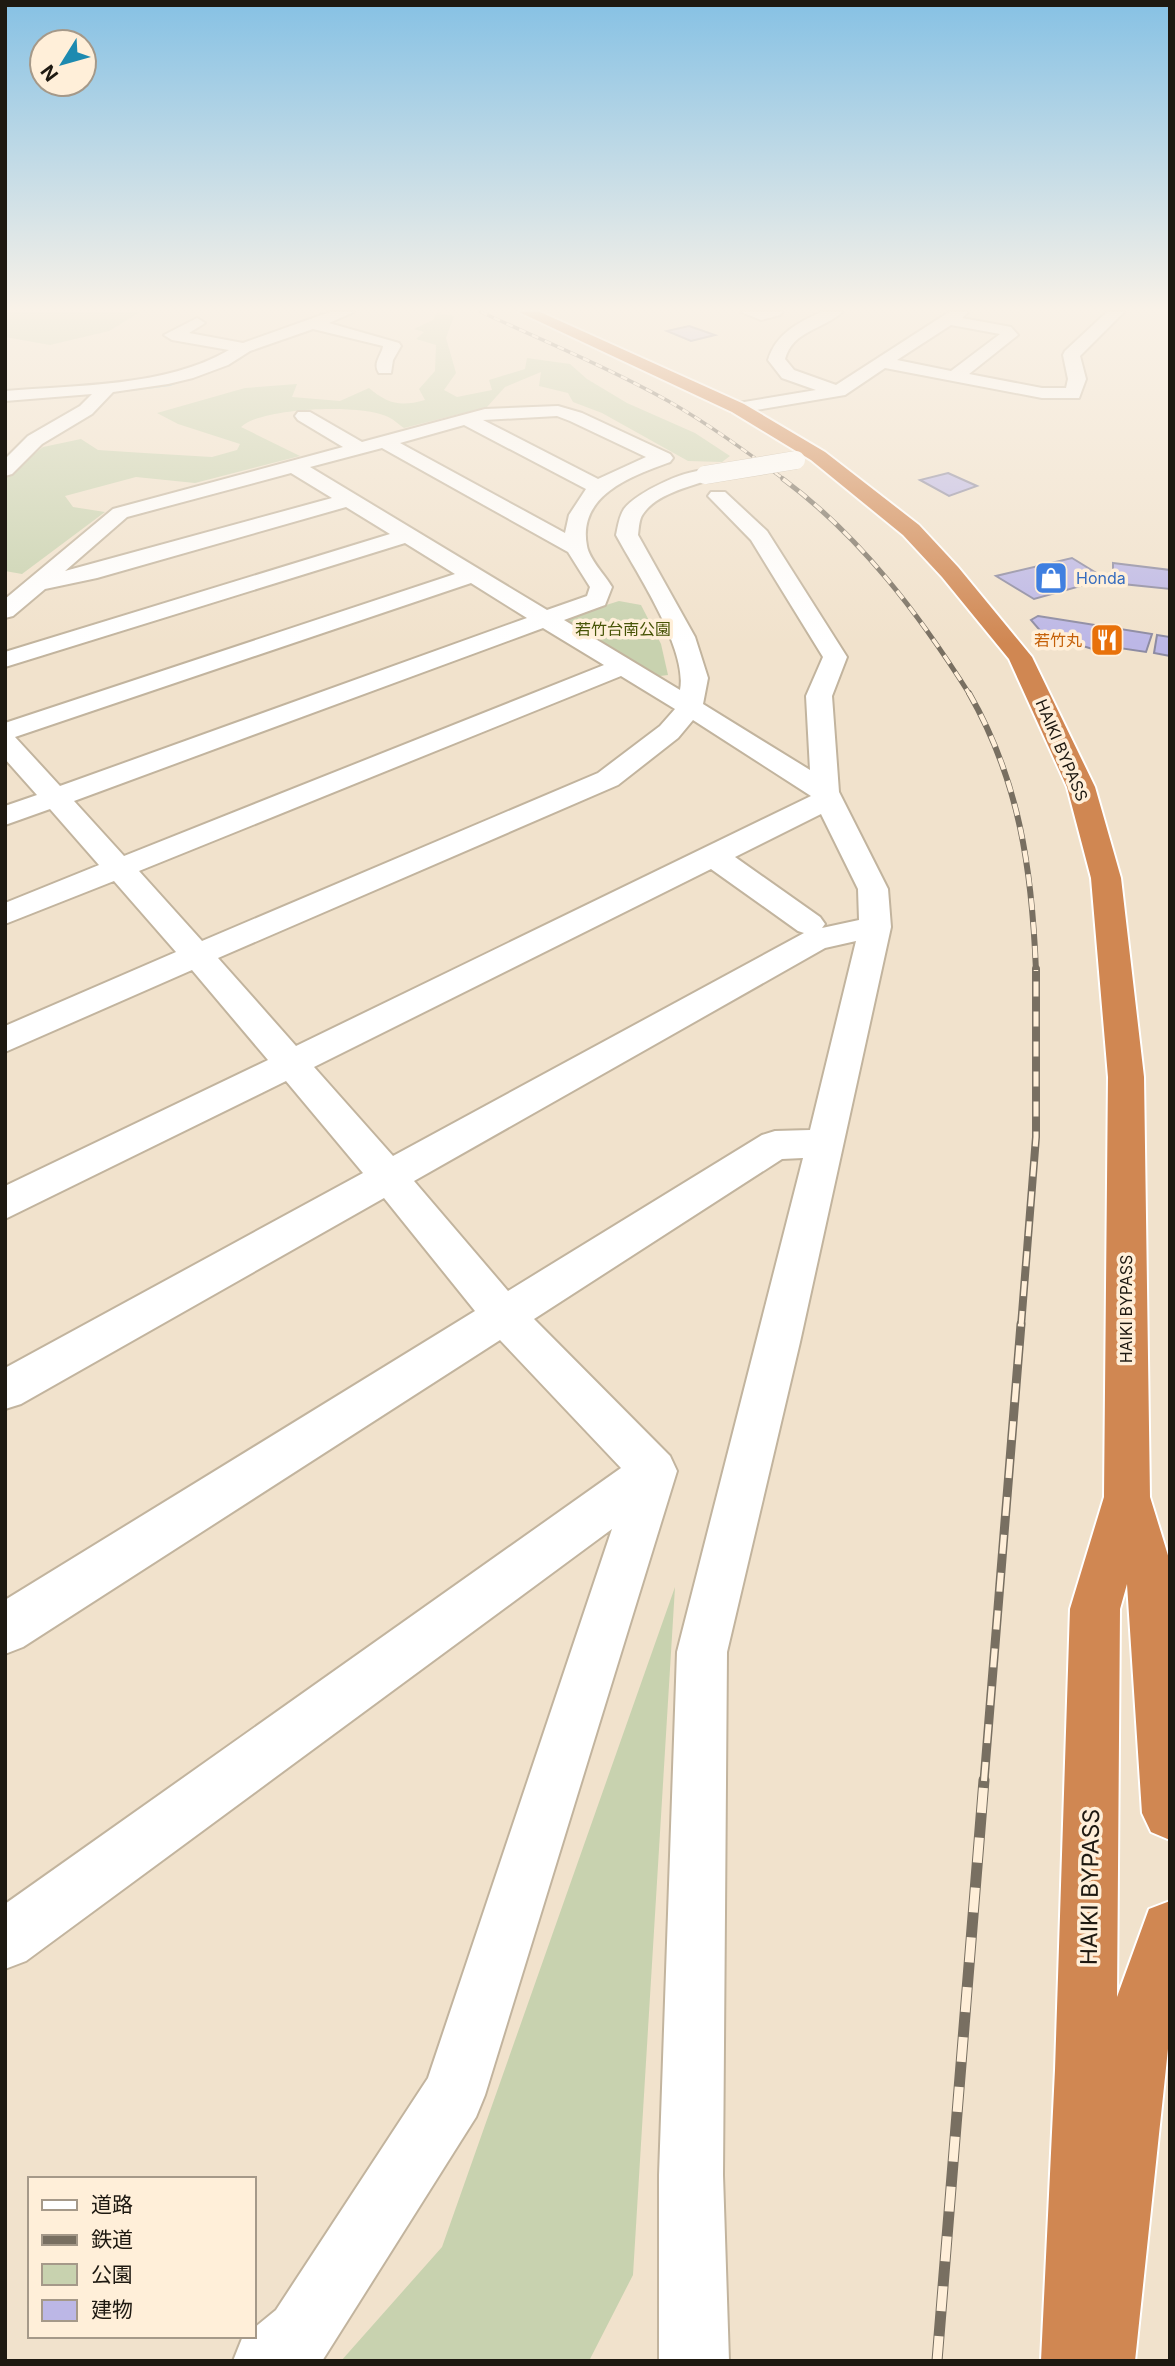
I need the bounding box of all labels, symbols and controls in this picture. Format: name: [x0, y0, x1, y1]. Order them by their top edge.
north arrow: [28, 28, 98, 98]
text: N: [36, 60, 63, 86]
shop icon: Honda: [1032, 559, 1070, 597]
place label: Honda: [1076, 568, 1126, 588]
park label: 若竹台南公園: [575, 619, 671, 639]
restaurant icon: 若竹丸: [1088, 621, 1126, 659]
place label: 若竹丸: [1034, 630, 1082, 650]
street label: HAIKI BYPASS: [1032, 696, 1092, 804]
street label: HAIKI BYPASS: [1116, 1255, 1136, 1363]
street label: HAIKI BYPASS: [1075, 1809, 1105, 1965]
legend: [28, 2177, 256, 2338]
text: 道路: [91, 2192, 133, 2217]
text: 鉄道: [91, 2227, 133, 2252]
text: 公園: [91, 2262, 133, 2287]
text: 建物: [91, 2297, 133, 2322]

